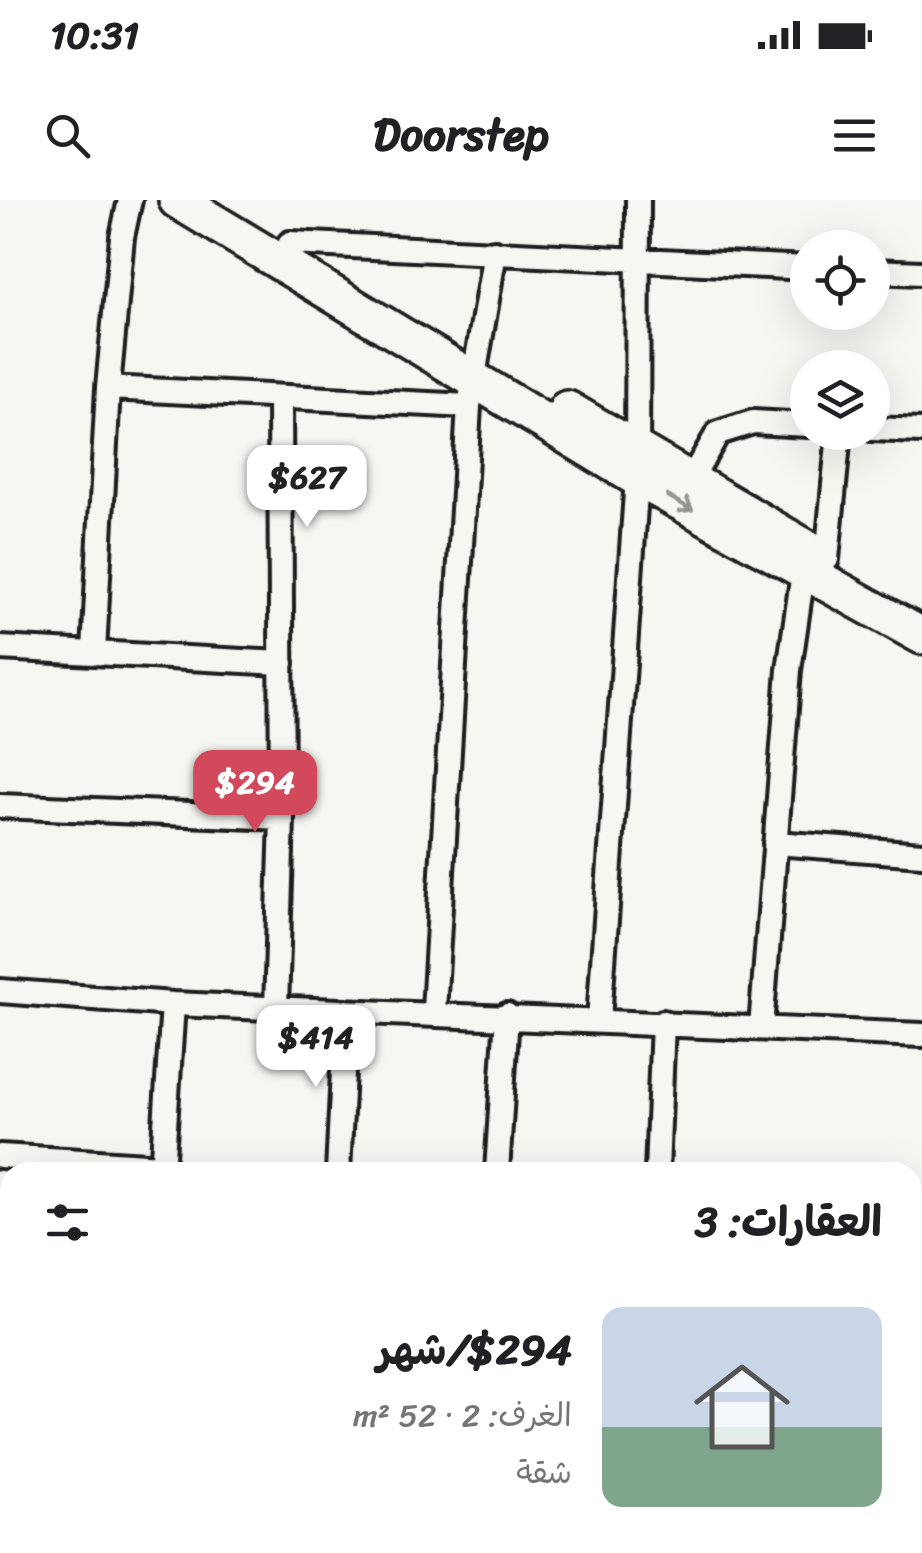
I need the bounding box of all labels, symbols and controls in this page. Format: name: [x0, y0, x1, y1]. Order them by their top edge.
text: 10:31: [50, 2, 139, 69]
text: Doorstep: [373, 95, 549, 175]
icon: search: [40, 108, 95, 163]
icon: menu: [827, 108, 882, 163]
map controls: [790, 230, 890, 450]
button: locate: [790, 230, 890, 330]
button: layers: [790, 350, 890, 450]
pin: $627: [248, 445, 366, 530]
text: $627: [269, 449, 345, 506]
one-way arrow: [665, 493, 694, 513]
pin: $294: [196, 750, 314, 835]
text: $294: [215, 754, 295, 811]
pin: $414: [257, 1005, 375, 1090]
text: $414: [278, 1009, 354, 1066]
text: العقارات: 3: [695, 1185, 882, 1259]
icon: filters: [40, 1195, 95, 1250]
text: $294/شهر: [377, 1313, 572, 1387]
icon: home: [682, 1347, 802, 1467]
text: الغرف: 2 · 52 m²: [353, 1387, 572, 1444]
text: شقة: [516, 1444, 572, 1501]

